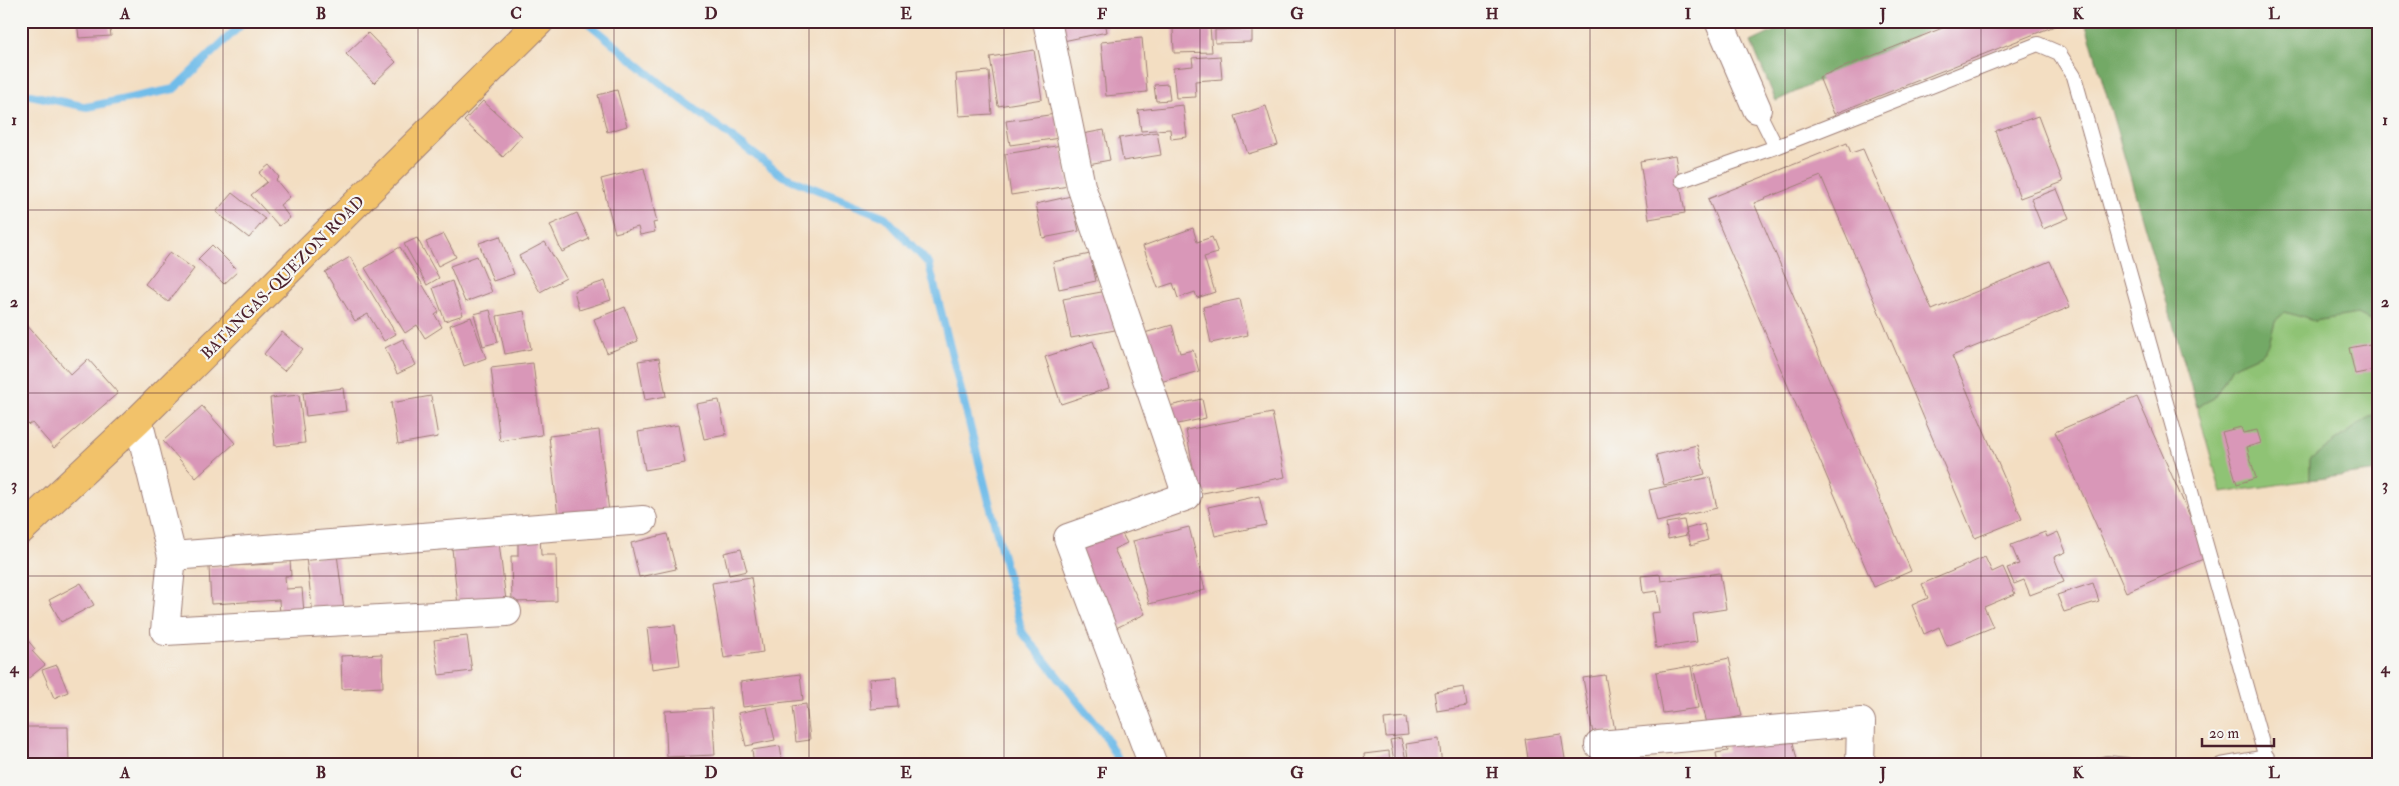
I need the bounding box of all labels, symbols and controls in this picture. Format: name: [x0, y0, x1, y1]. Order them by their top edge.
text: A: [119, 4, 131, 24]
text: B: [316, 4, 326, 24]
text: C: [510, 4, 522, 24]
text: D: [704, 4, 718, 24]
text: E: [900, 4, 912, 24]
text: F: [1097, 4, 1107, 24]
text: G: [1290, 4, 1304, 24]
text: H: [1485, 4, 1499, 24]
text: I: [1685, 4, 1692, 24]
text: J: [1879, 4, 1887, 25]
text: K: [2072, 4, 2084, 24]
text: L: [2268, 4, 2280, 24]
text: 1: [11, 110, 17, 130]
text: 1: [2382, 110, 2388, 130]
street label: BATANGAS-QUEZON ROAD: [197, 192, 369, 364]
text: 2: [10, 292, 18, 312]
text: 2: [2381, 292, 2389, 312]
text: 3: [11, 475, 17, 495]
text: 3: [2382, 475, 2388, 495]
text: 4: [9, 658, 20, 678]
text: 4: [2380, 658, 2391, 678]
scale bar: [2202, 716, 2274, 748]
text: 20 m: [2209, 724, 2239, 743]
text: A: [119, 763, 131, 783]
text: B: [316, 763, 326, 783]
text: C: [510, 763, 522, 783]
text: D: [704, 763, 718, 783]
text: E: [900, 763, 912, 783]
text: F: [1097, 763, 1107, 783]
text: G: [1290, 763, 1304, 783]
text: H: [1485, 763, 1499, 783]
text: I: [1685, 763, 1692, 783]
text: J: [1879, 763, 1887, 784]
text: K: [2072, 763, 2084, 783]
text: L: [2268, 763, 2280, 783]

